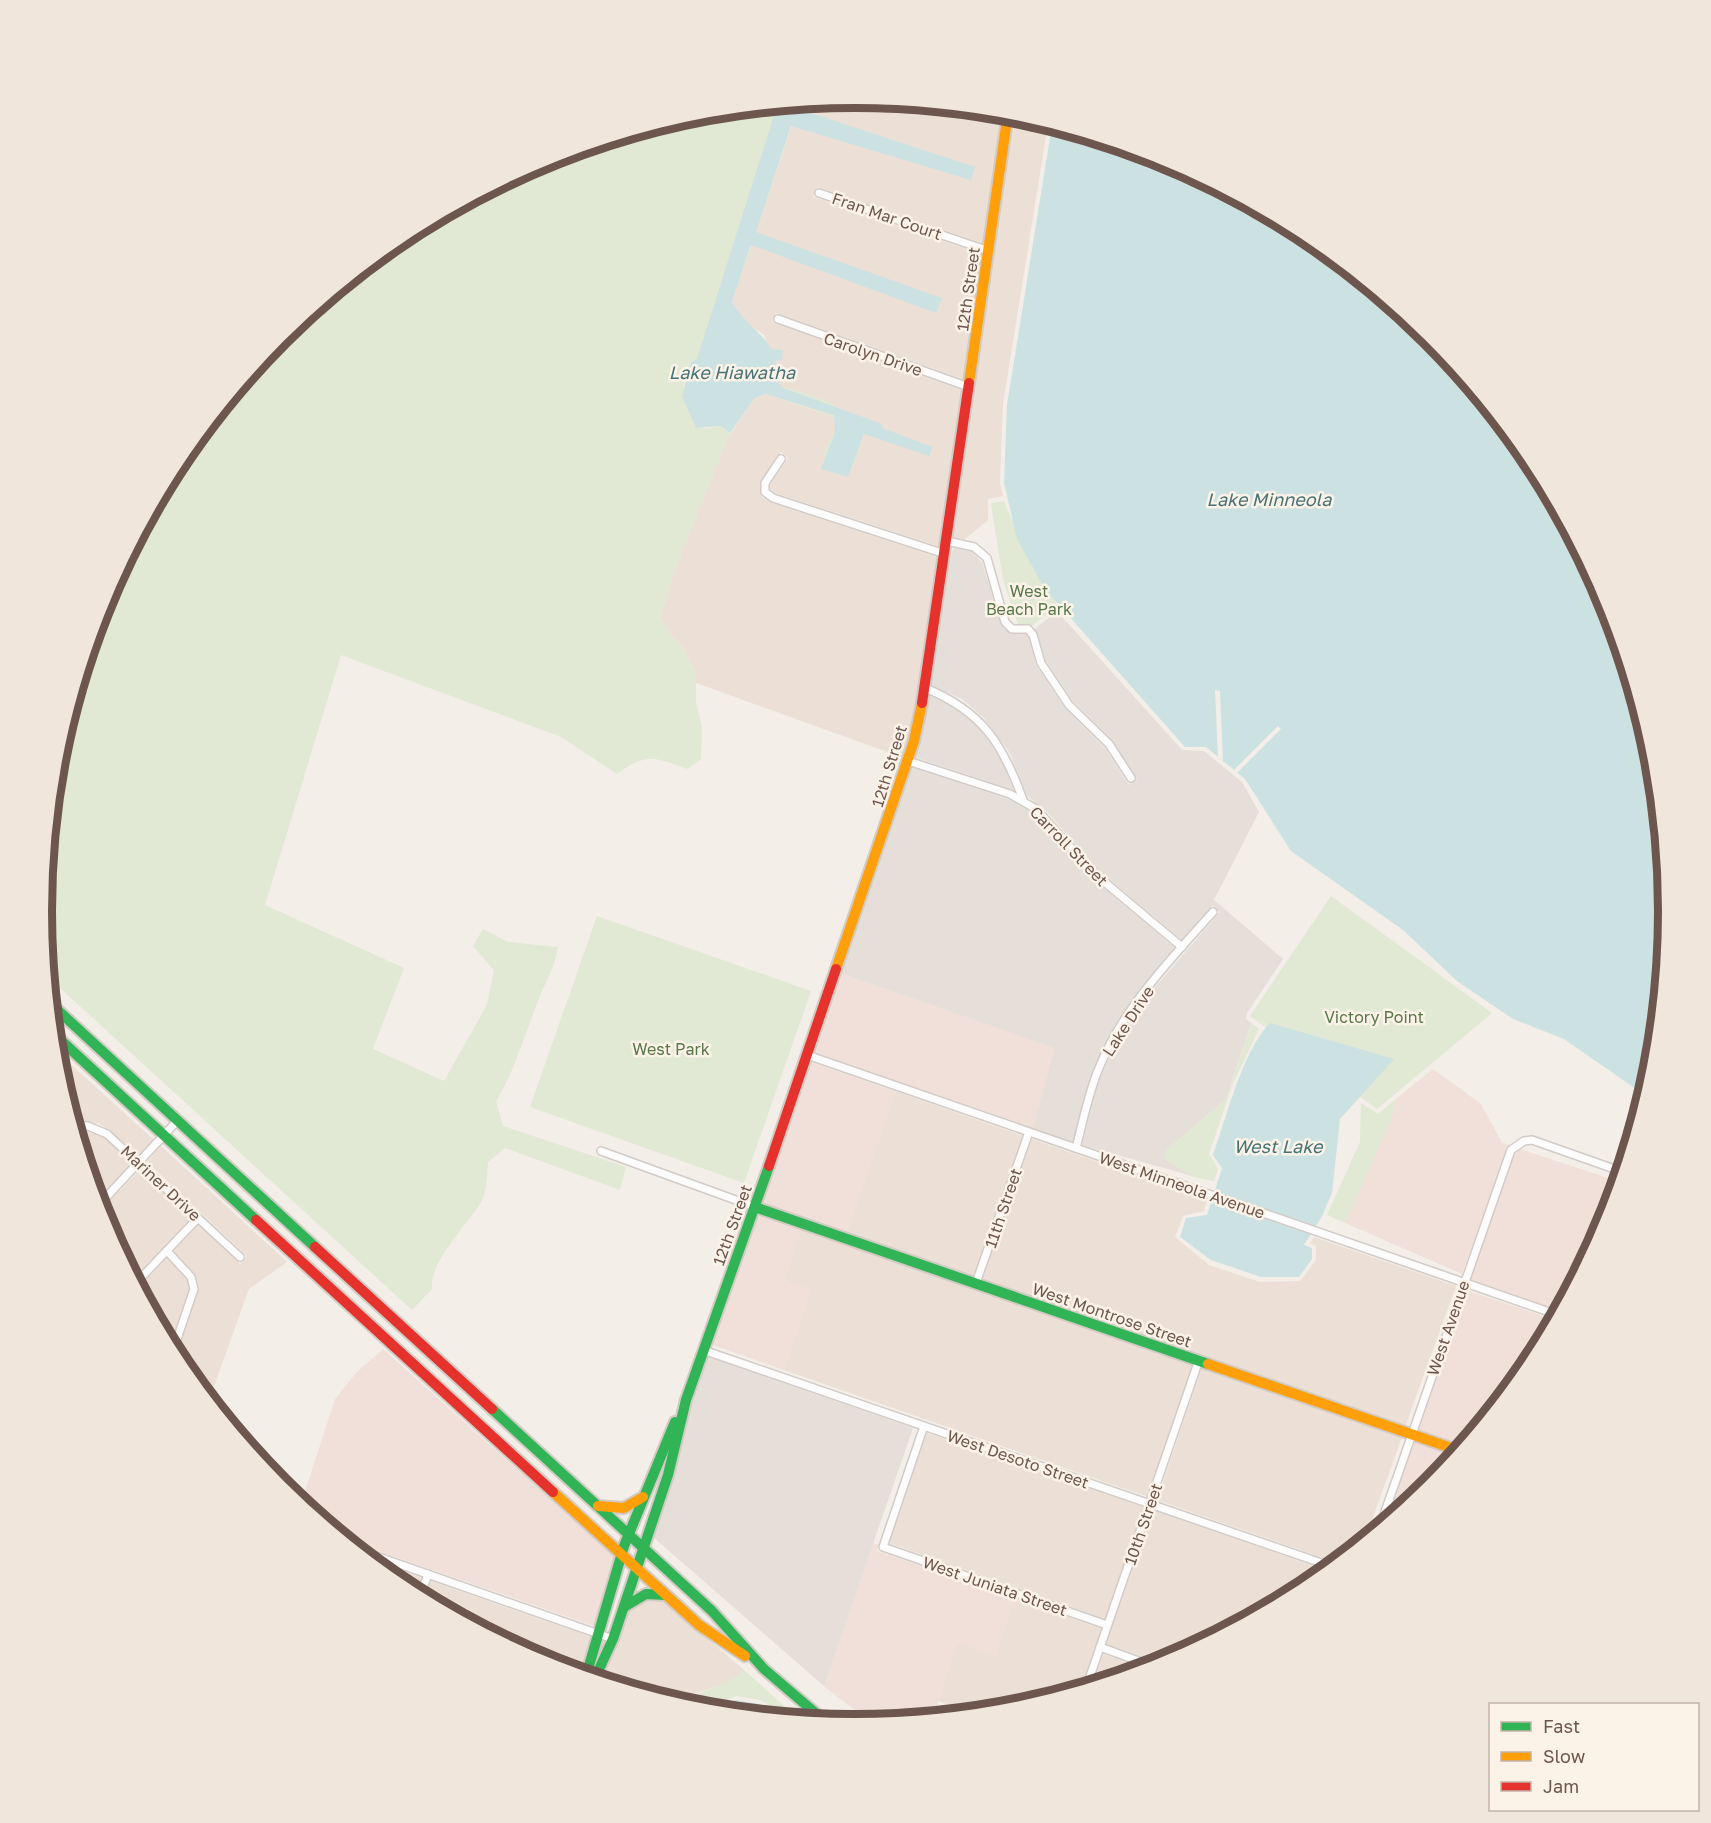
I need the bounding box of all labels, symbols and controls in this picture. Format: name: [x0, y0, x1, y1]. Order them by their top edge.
street label: Fran Mar Court: [830, 188, 944, 244]
street label: 12th Street: [952, 246, 984, 332]
street label: Carolyn Drive: [821, 328, 925, 380]
water label: Lake Hiawatha: [669, 361, 796, 383]
water label: Lake Minneola: [1207, 488, 1332, 510]
park label: West Beach Park: [986, 581, 1072, 619]
street label: 12th Street: [867, 723, 911, 809]
street label: Carroll Street: [1026, 802, 1112, 890]
street label: Lake Drive: [1098, 982, 1158, 1060]
park label: Victory Point: [1324, 1007, 1424, 1027]
park label: West Park: [632, 1039, 710, 1059]
water label: West Lake: [1233, 1135, 1324, 1157]
street label: Mariner Drive: [117, 1141, 205, 1225]
street label: West Minneola Avenue: [1096, 1147, 1268, 1223]
street label: 11th Street: [980, 1165, 1026, 1251]
street label: 12th Street: [708, 1182, 756, 1268]
street label: West Montrose Street: [1030, 1278, 1194, 1352]
street label: West Avenue: [1422, 1278, 1474, 1378]
street label: West Desoto Street: [944, 1425, 1092, 1493]
street label: 10th Street: [1120, 1480, 1166, 1568]
street label: West Juniata Street: [920, 1552, 1070, 1620]
legend: [1489, 1703, 1699, 1811]
text: Fast: [1543, 1715, 1580, 1737]
text: Slow: [1543, 1745, 1586, 1767]
text: Jam: [1543, 1775, 1579, 1797]

